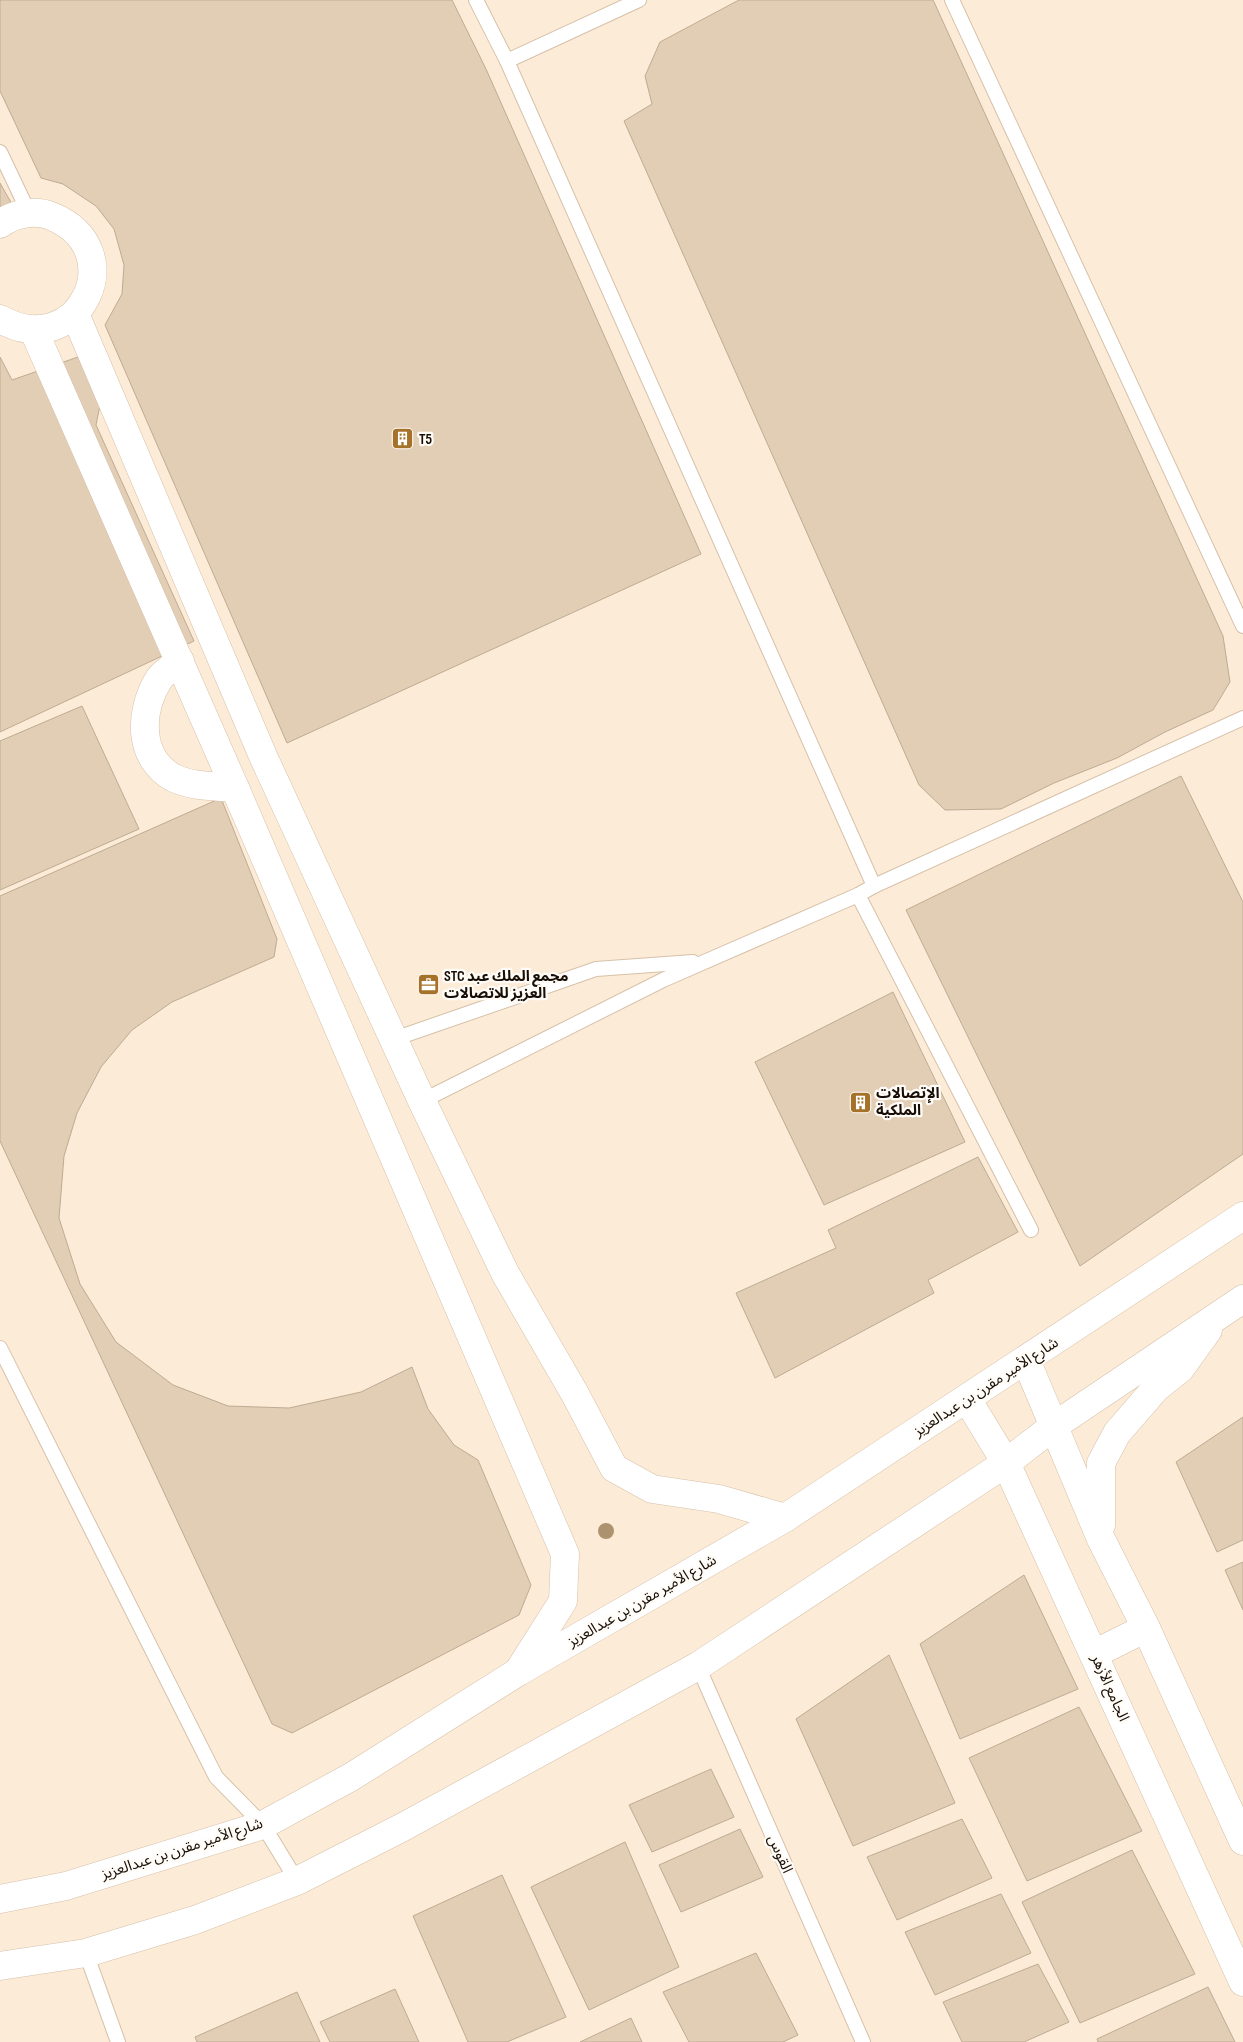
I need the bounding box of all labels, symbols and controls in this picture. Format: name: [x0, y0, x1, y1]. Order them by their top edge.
building icon: T5: [391, 427, 415, 451]
place label: T5: [419, 430, 433, 449]
place label: STC مجمع الملك عبد العزيز للاتصالات: [444, 967, 569, 1003]
office icon: STC مجمع الملك عبد العزيز للاتصالات: [416, 973, 440, 997]
place label: الإتصالات الملكية: [876, 1084, 940, 1120]
building icon: الإتصالات الملكية: [848, 1090, 872, 1114]
street label: شارع الأمير مقرن بن عبدالعزيز: [909, 1333, 1063, 1443]
street label: شارع الأمير مقرن بن عبدالعزيز: [563, 1550, 721, 1654]
street label: الجامع الأزهر: [1085, 1651, 1133, 1725]
street label: شارع الأمير مقرن بن عبدالعزيز: [98, 1814, 266, 1886]
street label: القوس: [763, 1832, 797, 1876]

